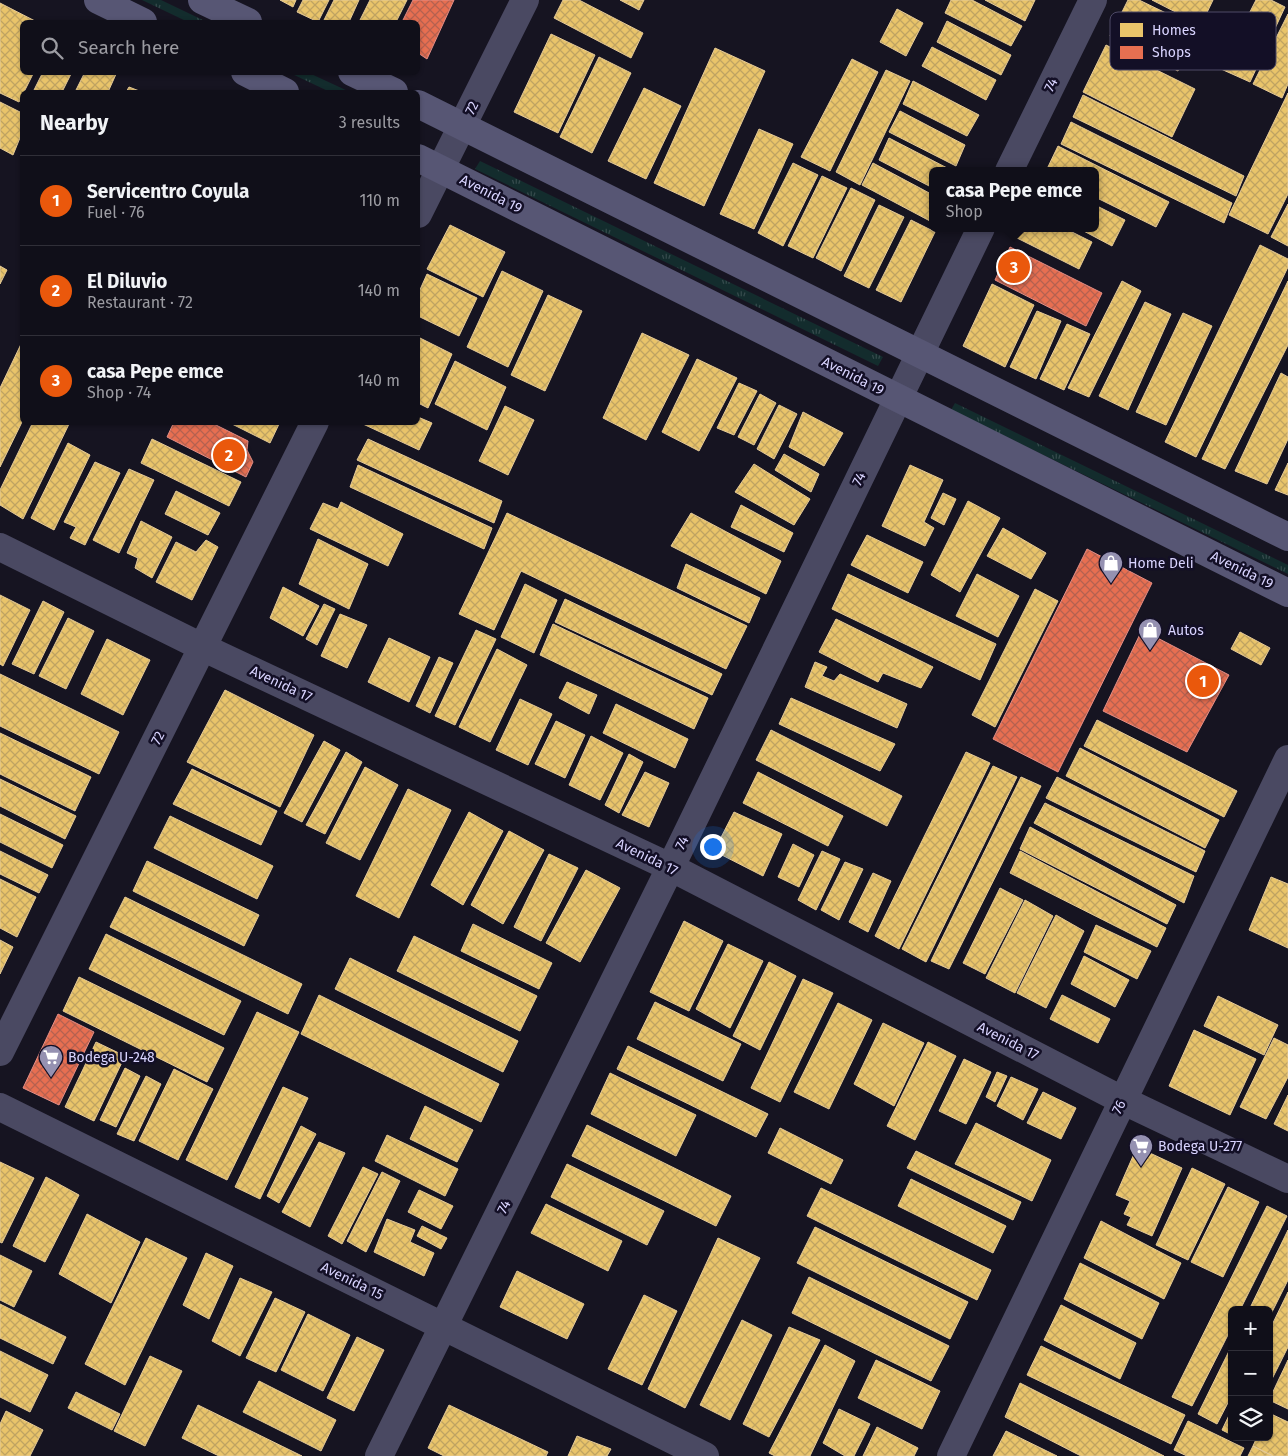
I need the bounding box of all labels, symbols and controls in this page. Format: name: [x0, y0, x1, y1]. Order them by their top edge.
legend: [1110, 12, 1276, 70]
search box: [20, 20, 420, 75]
text: Homes: [1152, 22, 1196, 39]
icon: search: [38, 34, 66, 62]
text: Search here: [78, 36, 179, 59]
text: Shops: [1152, 44, 1191, 61]
street label: 74: [1040, 75, 1062, 95]
street label: 72: [462, 98, 483, 118]
text: Nearby: [40, 110, 108, 136]
text: 3 results: [339, 113, 400, 132]
popup: [929, 167, 1099, 232]
street label: Avenida 19: [457, 171, 525, 217]
text: casa Pepe emce: [946, 179, 1082, 202]
text: Servicentro Coyula: [87, 180, 249, 203]
text: 1: [52, 191, 60, 210]
text: 110 m: [359, 191, 400, 210]
text: Shop: [946, 202, 983, 221]
text: Fuel · 76: [87, 203, 145, 222]
pin: 3: [998, 248, 1030, 286]
text: El Diluvio: [87, 270, 167, 293]
text: 2: [52, 281, 60, 300]
text: 140 m: [358, 281, 400, 300]
text: Restaurant · 72: [87, 293, 193, 312]
street label: Avenida 19: [819, 353, 887, 399]
text: casa Pepe emce: [87, 360, 223, 383]
text: 3: [52, 371, 60, 390]
text: 140 m: [358, 371, 400, 390]
text: Shop · 74: [87, 383, 151, 402]
pin: 2: [213, 436, 245, 474]
street label: 74: [848, 469, 870, 489]
street label: Avenida 19: [1208, 548, 1276, 592]
shop icon: Home Deli: [1098, 550, 1124, 584]
place label: Home Deli: [1128, 555, 1194, 572]
shop icon: Autos: [1137, 617, 1163, 651]
place label: Autos: [1168, 622, 1204, 639]
street label: Avenida 17: [247, 662, 315, 706]
pin: 1: [1187, 662, 1219, 700]
street label: 72: [147, 728, 169, 748]
street label: 74: [671, 833, 693, 853]
your location: [700, 834, 726, 860]
street label: Avenida 17: [613, 835, 681, 879]
street label: Avenida 17: [974, 1018, 1042, 1064]
supermarket icon: Bodega U-248: [38, 1044, 64, 1078]
place label: Bodega U-248: [68, 1049, 155, 1066]
street label: 76: [1108, 1097, 1130, 1117]
supermarket icon: Bodega U-277: [1128, 1133, 1154, 1167]
place label: Bodega U-277: [1158, 1138, 1242, 1155]
street label: 74: [493, 1197, 515, 1217]
street label: Avenida 15: [318, 1259, 386, 1303]
map controls: [1228, 1306, 1273, 1441]
button: +: [1228, 1306, 1273, 1351]
button: −: [1228, 1351, 1273, 1396]
button: layers: [1228, 1396, 1273, 1441]

